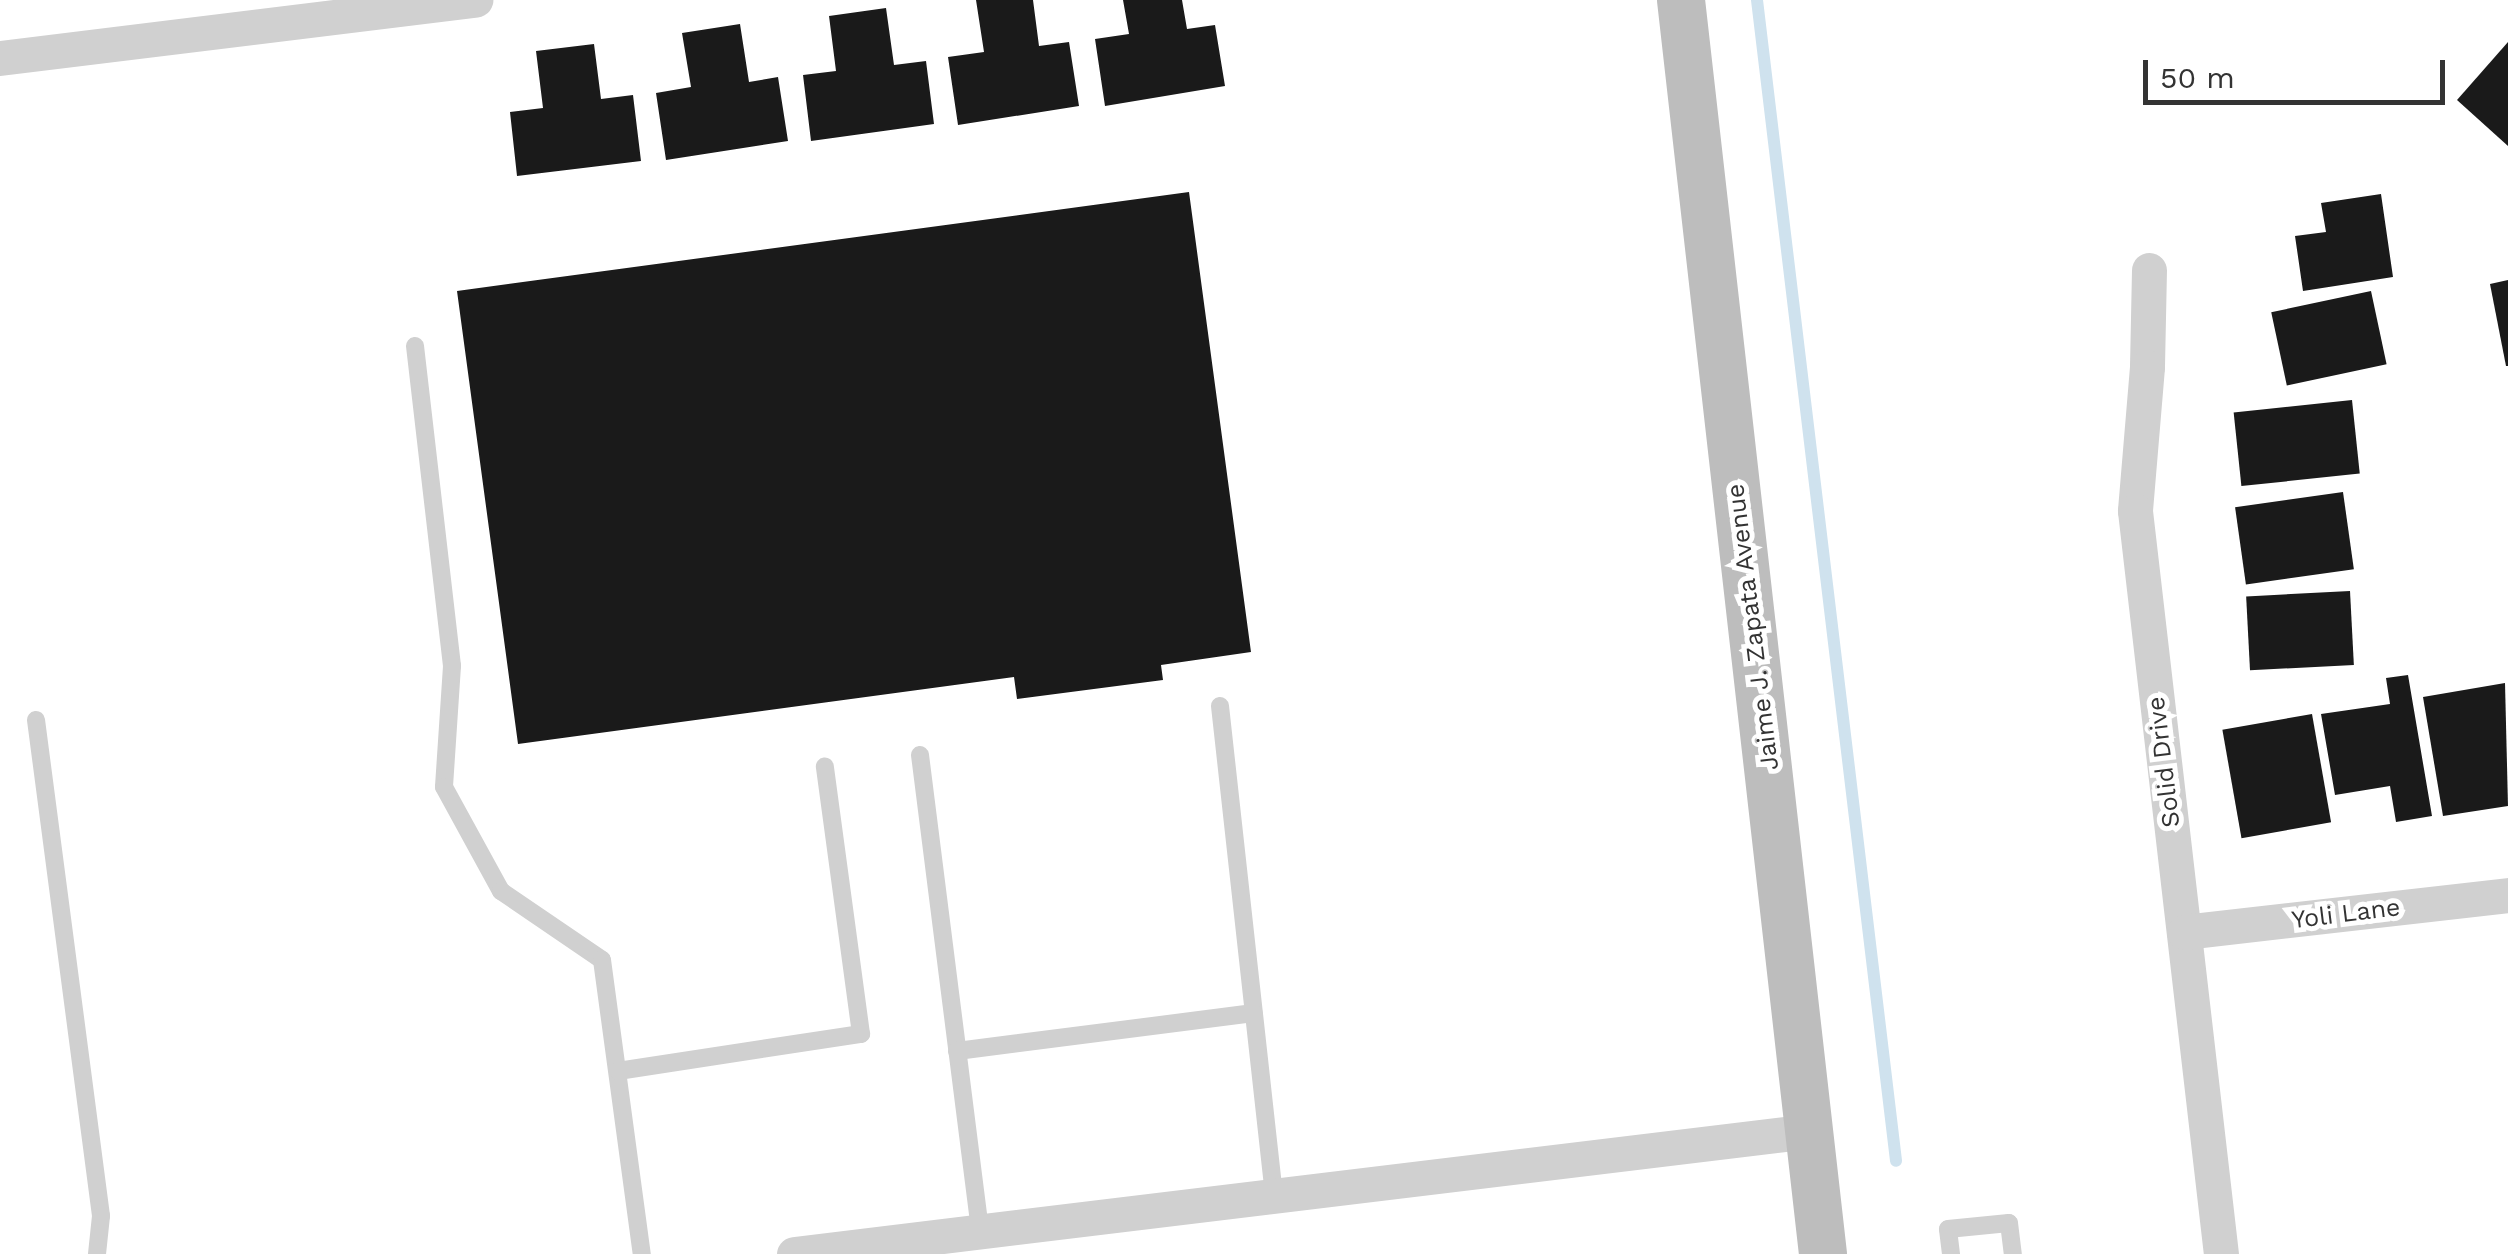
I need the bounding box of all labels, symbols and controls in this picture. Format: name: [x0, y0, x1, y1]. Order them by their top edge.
scale bar: [2148, 40, 2450, 102]
text: 50 m: [2160, 60, 2235, 95]
street label: Jaime J. Zapata Avenue: [1720, 481, 1786, 773]
street label: Solid Drive: [2141, 695, 2187, 829]
street label: Yoli Lane: [2290, 892, 2402, 936]

